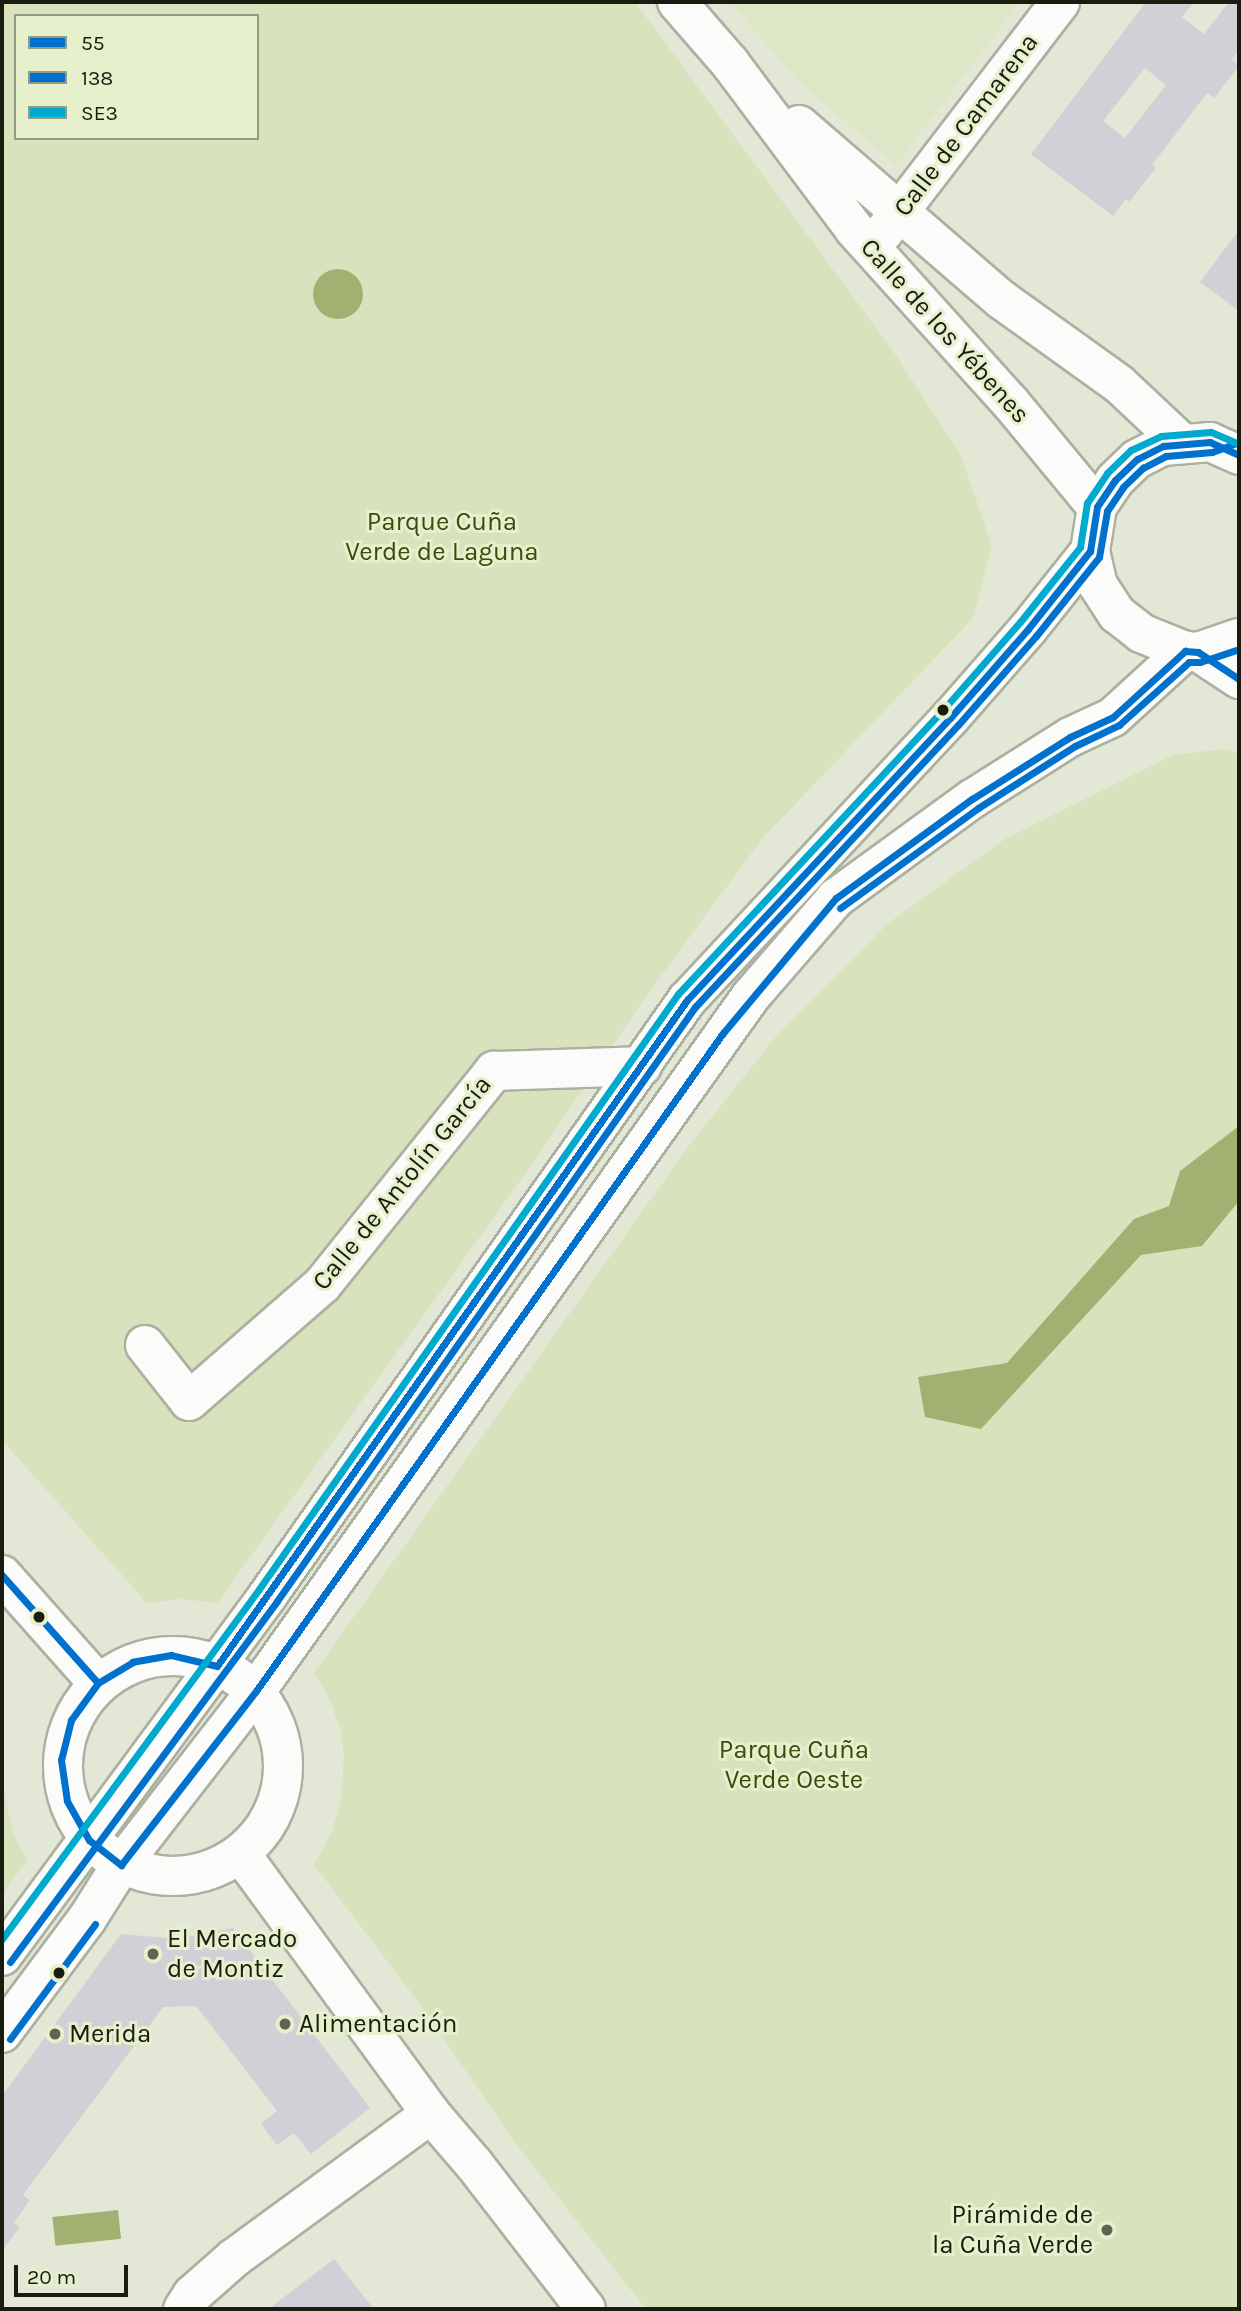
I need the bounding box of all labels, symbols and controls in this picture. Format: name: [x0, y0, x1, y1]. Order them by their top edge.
legend: [14, 14, 259, 140]
street label: Calle de Camarena: [887, 27, 1045, 223]
text: 55: [81, 31, 105, 55]
text: 138: [81, 66, 113, 90]
text: SE3: [81, 101, 118, 125]
street label: Calle de los Yébenes: [854, 232, 1036, 430]
park label: Parque Cuña Verde de Laguna: [345, 506, 539, 568]
unlabelled marker: [936, 703, 950, 717]
street label: Calle de Antolín García: [306, 1070, 498, 1296]
unlabelled marker: [32, 1610, 46, 1624]
park label: Parque Cuña Verde Oeste: [719, 1734, 869, 1796]
place label: El Mercado de Montiz: [167, 1923, 297, 1984]
marker: El Mercado de Montiz: [145, 1946, 161, 1962]
unlabelled marker: [52, 1966, 66, 1980]
place label: Alimentación: [299, 2008, 457, 2040]
marker: Alimentación: [277, 2016, 293, 2032]
place label: Merida: [69, 2018, 151, 2050]
marker: Merida: [47, 2026, 63, 2042]
place label: Pirámide de la Cuña Verde: [932, 2199, 1093, 2260]
marker: Pirámide de la Cuña Verde: [1099, 2222, 1115, 2238]
scale bar: [18, 2252, 131, 2296]
text: 20 m: [27, 2265, 76, 2289]

